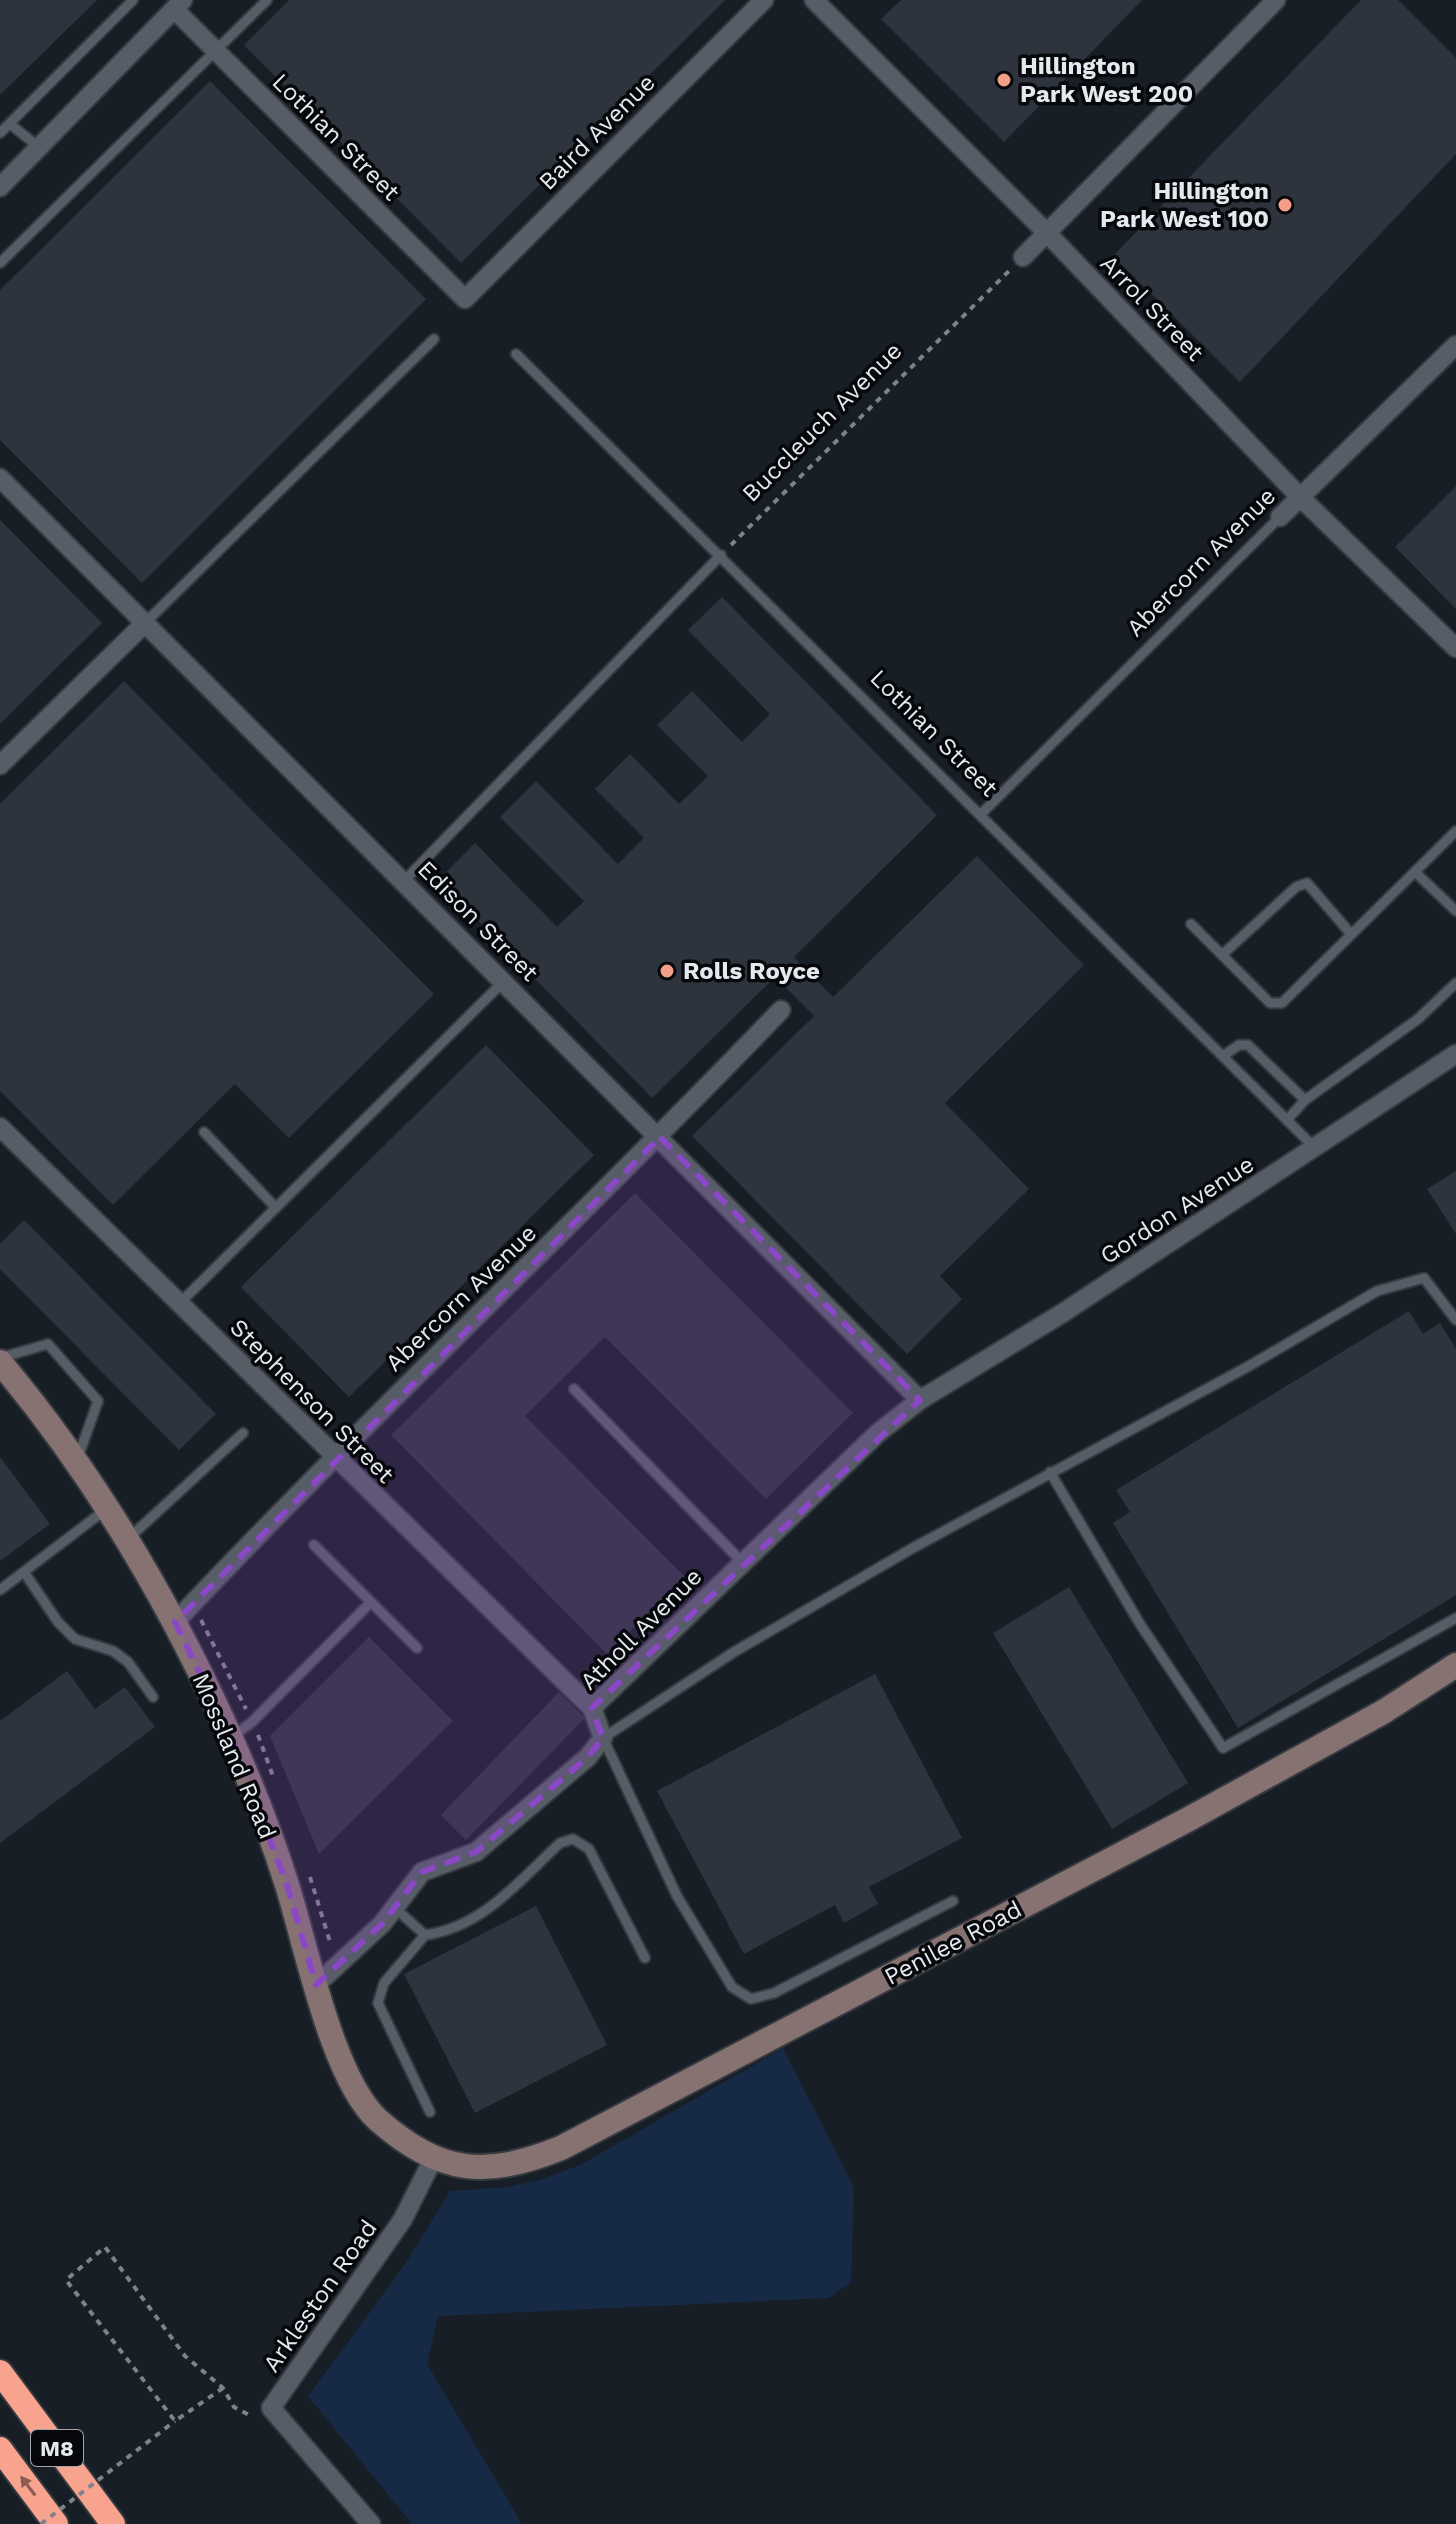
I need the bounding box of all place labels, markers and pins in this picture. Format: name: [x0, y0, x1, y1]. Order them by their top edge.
place label: Hillington Park West 200: [1020, 52, 1193, 108]
marker: Hillington Park West 200: [995, 71, 1013, 89]
place label: Hillington Park West 100: [1100, 177, 1269, 233]
marker: Hillington Park West 100: [1276, 196, 1294, 214]
place label: Rolls Royce: [683, 957, 820, 985]
marker: Rolls Royce: [658, 962, 676, 980]

